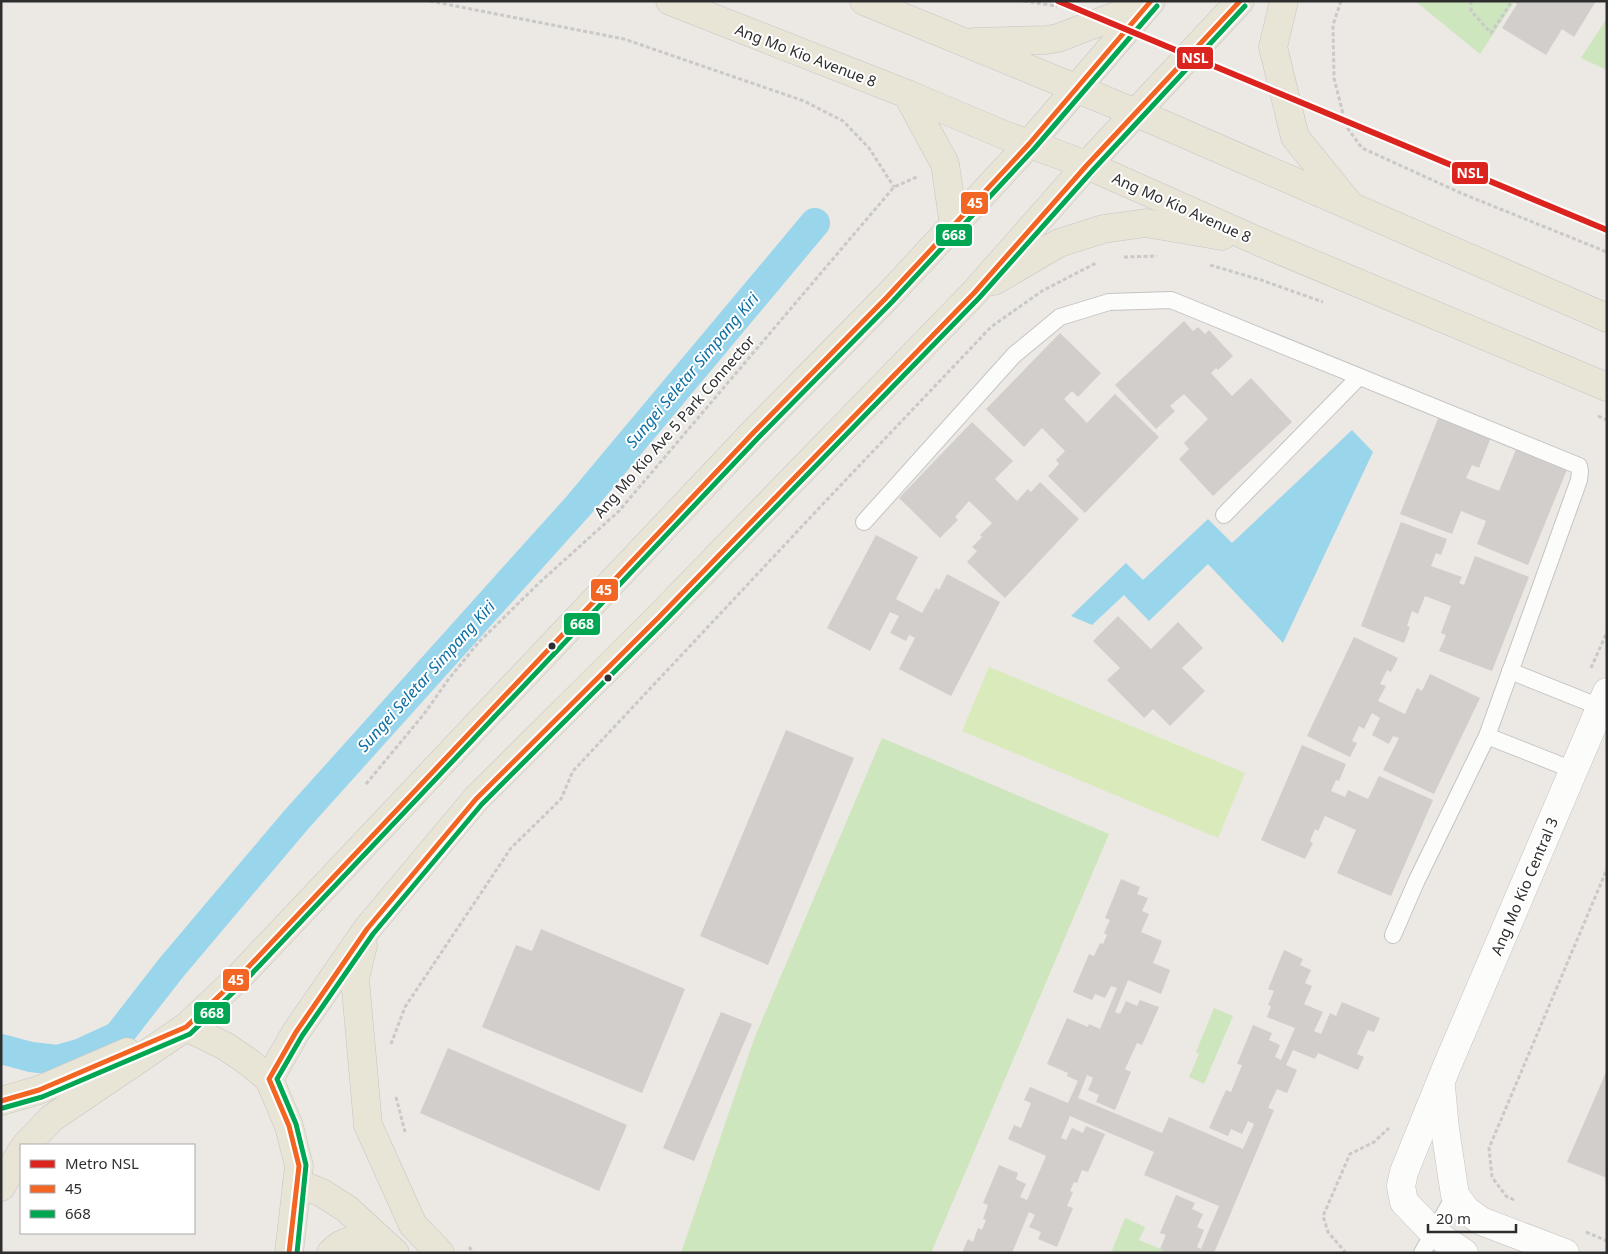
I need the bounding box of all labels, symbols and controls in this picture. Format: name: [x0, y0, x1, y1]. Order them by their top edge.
street label: Ang Mo Kio Avenue 8: [732, 19, 880, 91]
line badge: NSL: [1176, 46, 1214, 70]
text: NSL: [1182, 48, 1209, 67]
line badge: NSL: [1451, 161, 1489, 185]
text: NSL: [1457, 163, 1484, 182]
street label: Ang Mo Kio Avenue 8: [1109, 167, 1255, 247]
line badge: 45: [960, 191, 989, 215]
text: 45: [967, 193, 983, 212]
line badge: 668: [935, 223, 973, 247]
text: 668: [942, 225, 966, 244]
water label: Sungei Seletar Simpang Kiri: [621, 287, 764, 452]
street label: Ang Mo Kio Ave 5 Park Connector: [589, 330, 759, 522]
line badge: 45: [590, 578, 619, 602]
text: 45: [596, 580, 612, 599]
water label: Sungei Seletar Simpang Kiri: [352, 595, 500, 756]
line badge: 668: [563, 612, 601, 636]
text: 668: [570, 614, 594, 633]
unlabelled marker: [547, 641, 557, 651]
unlabelled marker: [603, 673, 613, 683]
street label: Ang Mo Kio Central 3: [1486, 814, 1562, 958]
line badge: 45: [222, 968, 250, 992]
text: 45: [228, 970, 244, 989]
line badge: 668: [193, 1001, 231, 1025]
text: 668: [200, 1003, 224, 1022]
legend: [20, 1144, 195, 1234]
text: Metro NSL: [65, 1153, 139, 1173]
text: 45: [65, 1178, 82, 1198]
scale bar: [1428, 1202, 1516, 1234]
text: 668: [65, 1203, 91, 1223]
text: 20 m: [1436, 1208, 1471, 1228]

